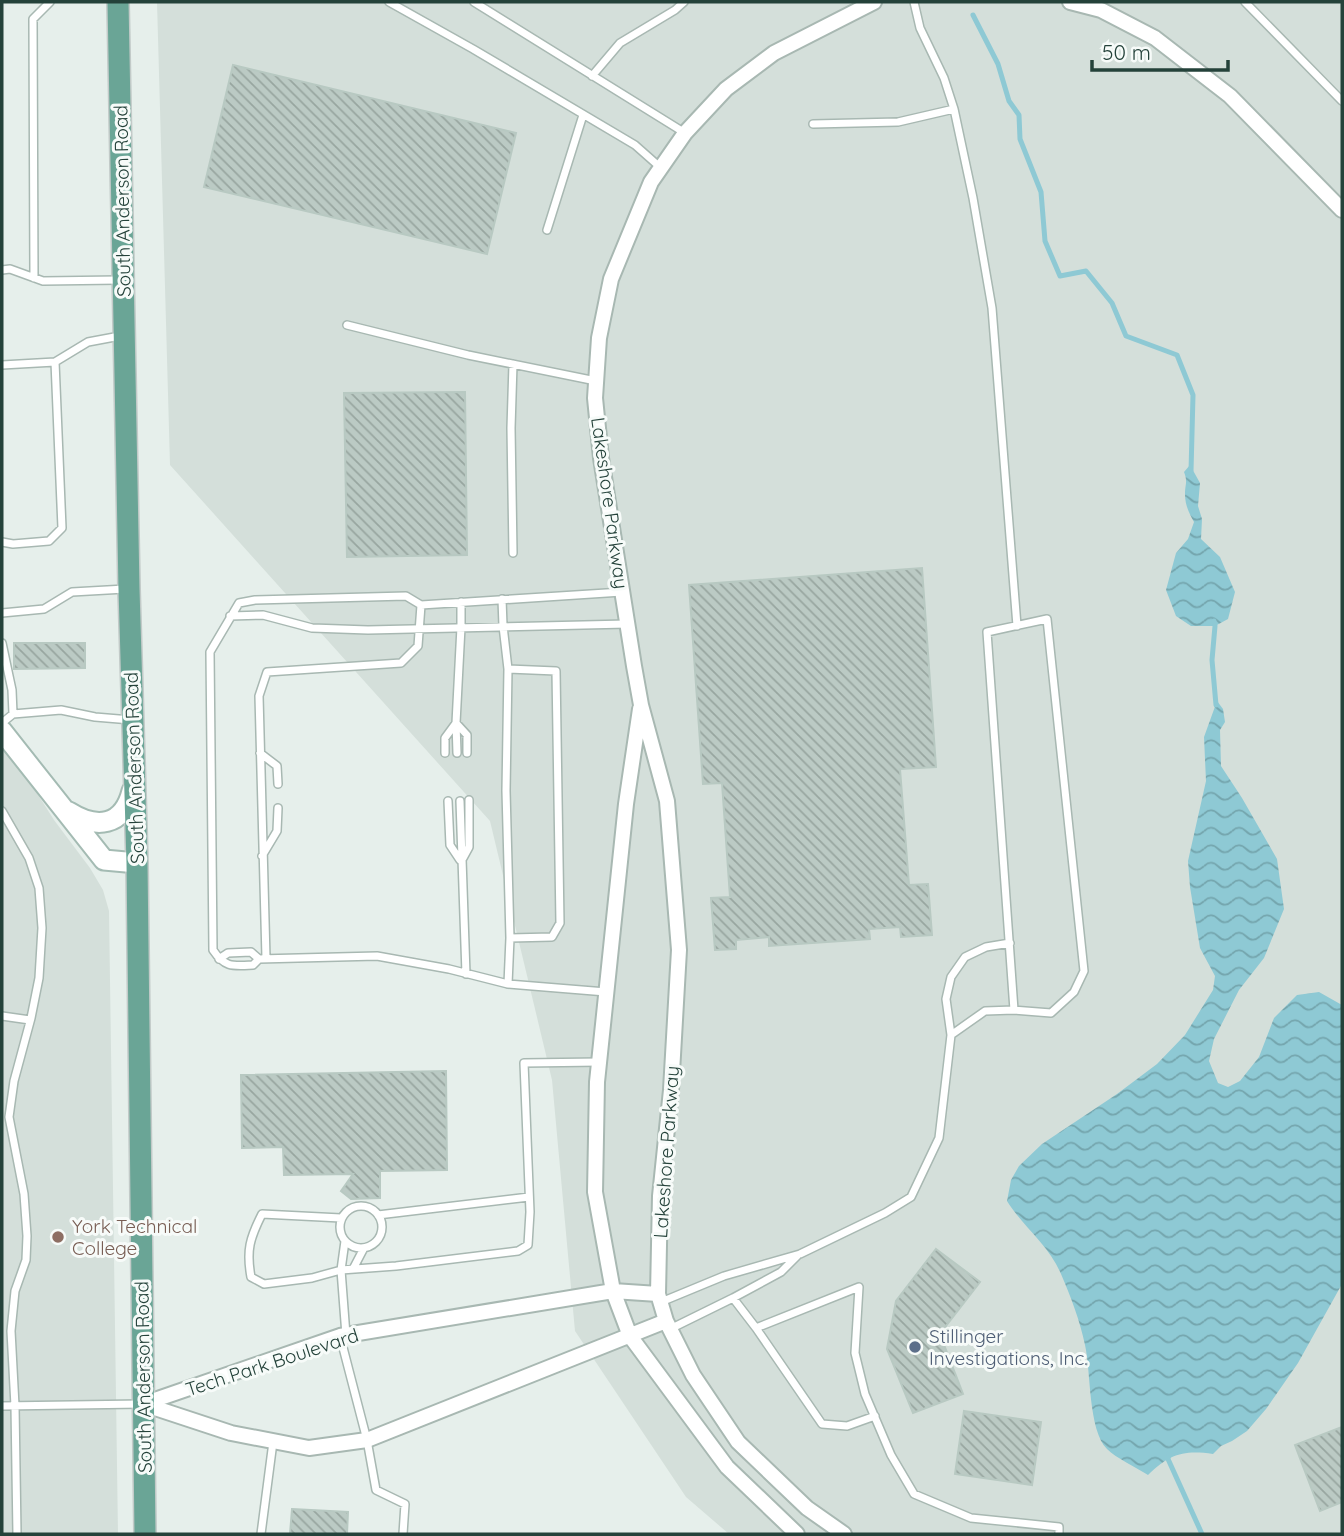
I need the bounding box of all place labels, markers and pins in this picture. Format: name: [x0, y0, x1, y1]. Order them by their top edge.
place label: York Technical College: [72, 1214, 197, 1260]
marker: York Technical College: [50, 1229, 66, 1245]
place label: Stillinger Investigations, Inc.: [929, 1324, 1088, 1370]
marker: Stillinger Investigations, Inc.: [907, 1339, 923, 1355]

